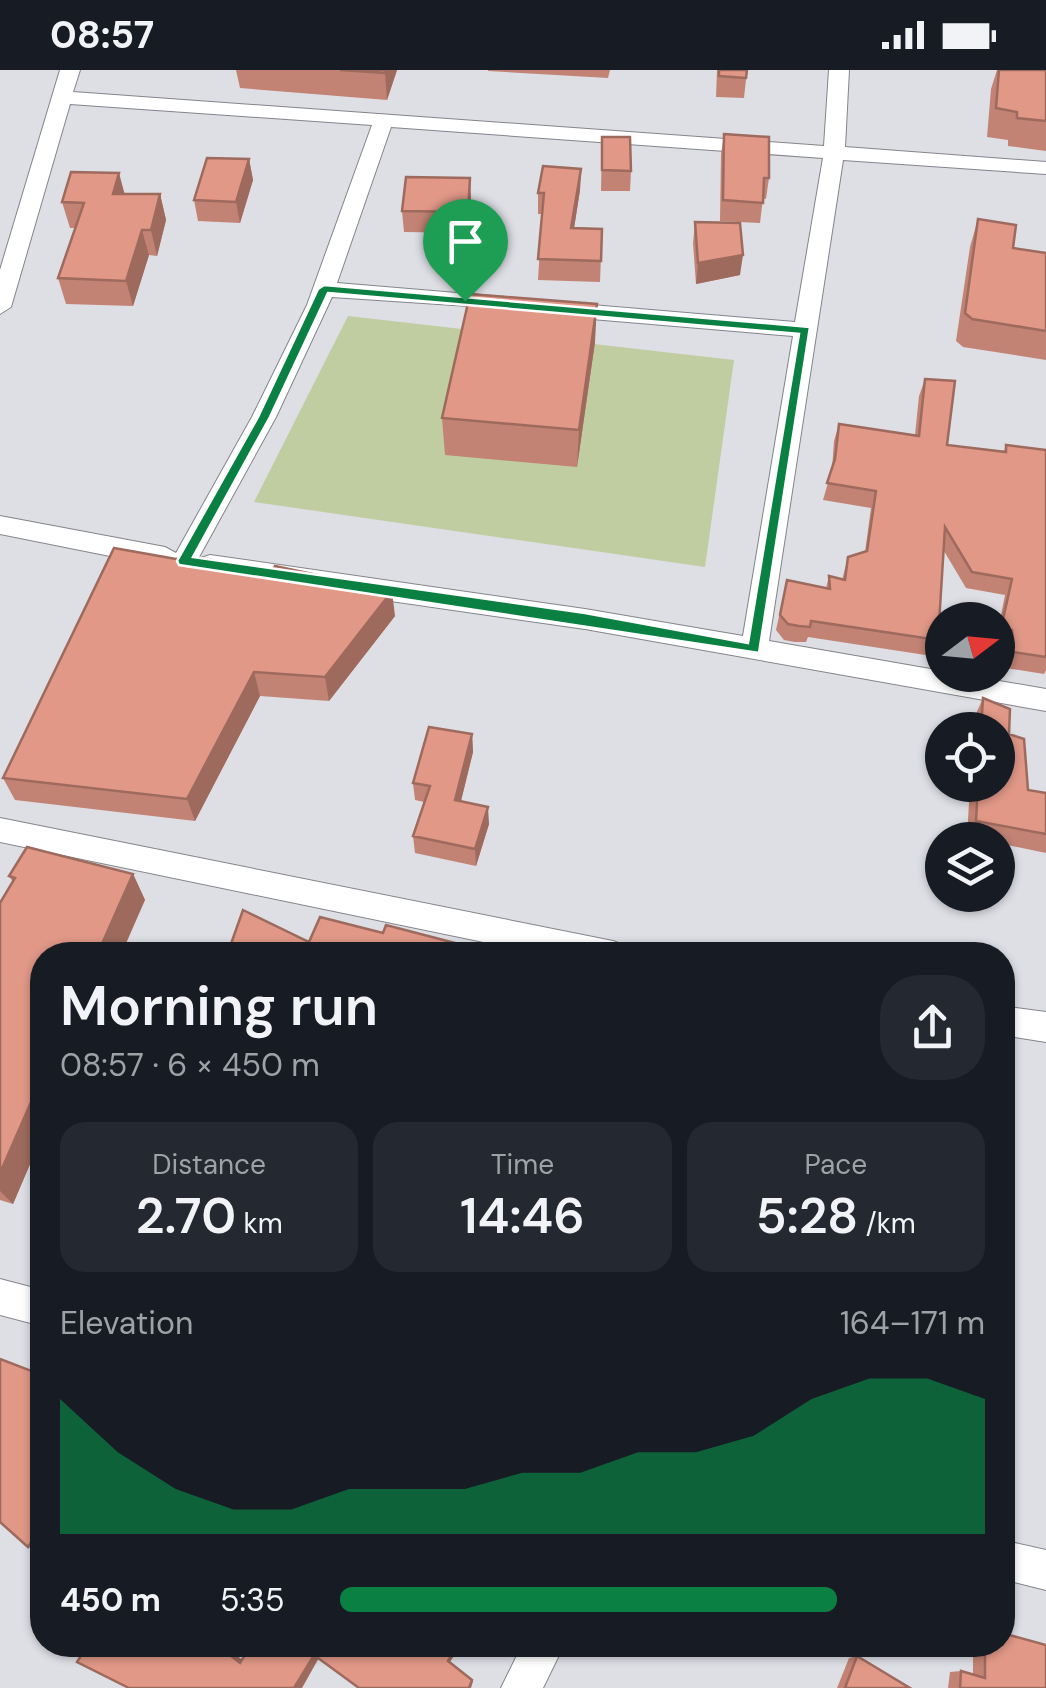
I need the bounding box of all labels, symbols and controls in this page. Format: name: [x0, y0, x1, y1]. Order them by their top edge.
text: 08:57: [50, 10, 154, 60]
pin: [423, 199, 508, 302]
icon: arrive: [438, 214, 493, 269]
north arrow: [925, 602, 1015, 692]
map controls: [925, 602, 1015, 912]
button: locate: [925, 712, 1015, 802]
button: layers: [925, 822, 1015, 912]
text: Morning run: [60, 970, 378, 1042]
button: share: [880, 975, 985, 1080]
text: 08:57 · 6 × 450 m: [60, 1044, 320, 1086]
text: Distance: [152, 1146, 266, 1183]
text: Time: [491, 1146, 554, 1183]
text: Pace: [804, 1146, 867, 1183]
text: 2.70: [136, 1183, 236, 1249]
text: 14:46: [460, 1183, 585, 1249]
text: 5:28: [756, 1183, 858, 1249]
text: km: [236, 1205, 283, 1242]
text: /km: [858, 1205, 916, 1242]
text: Elevation: [60, 1302, 193, 1344]
text: 164–171 m: [840, 1302, 985, 1344]
text: 450 m: [60, 1579, 161, 1621]
text: 5:35: [220, 1579, 284, 1621]

